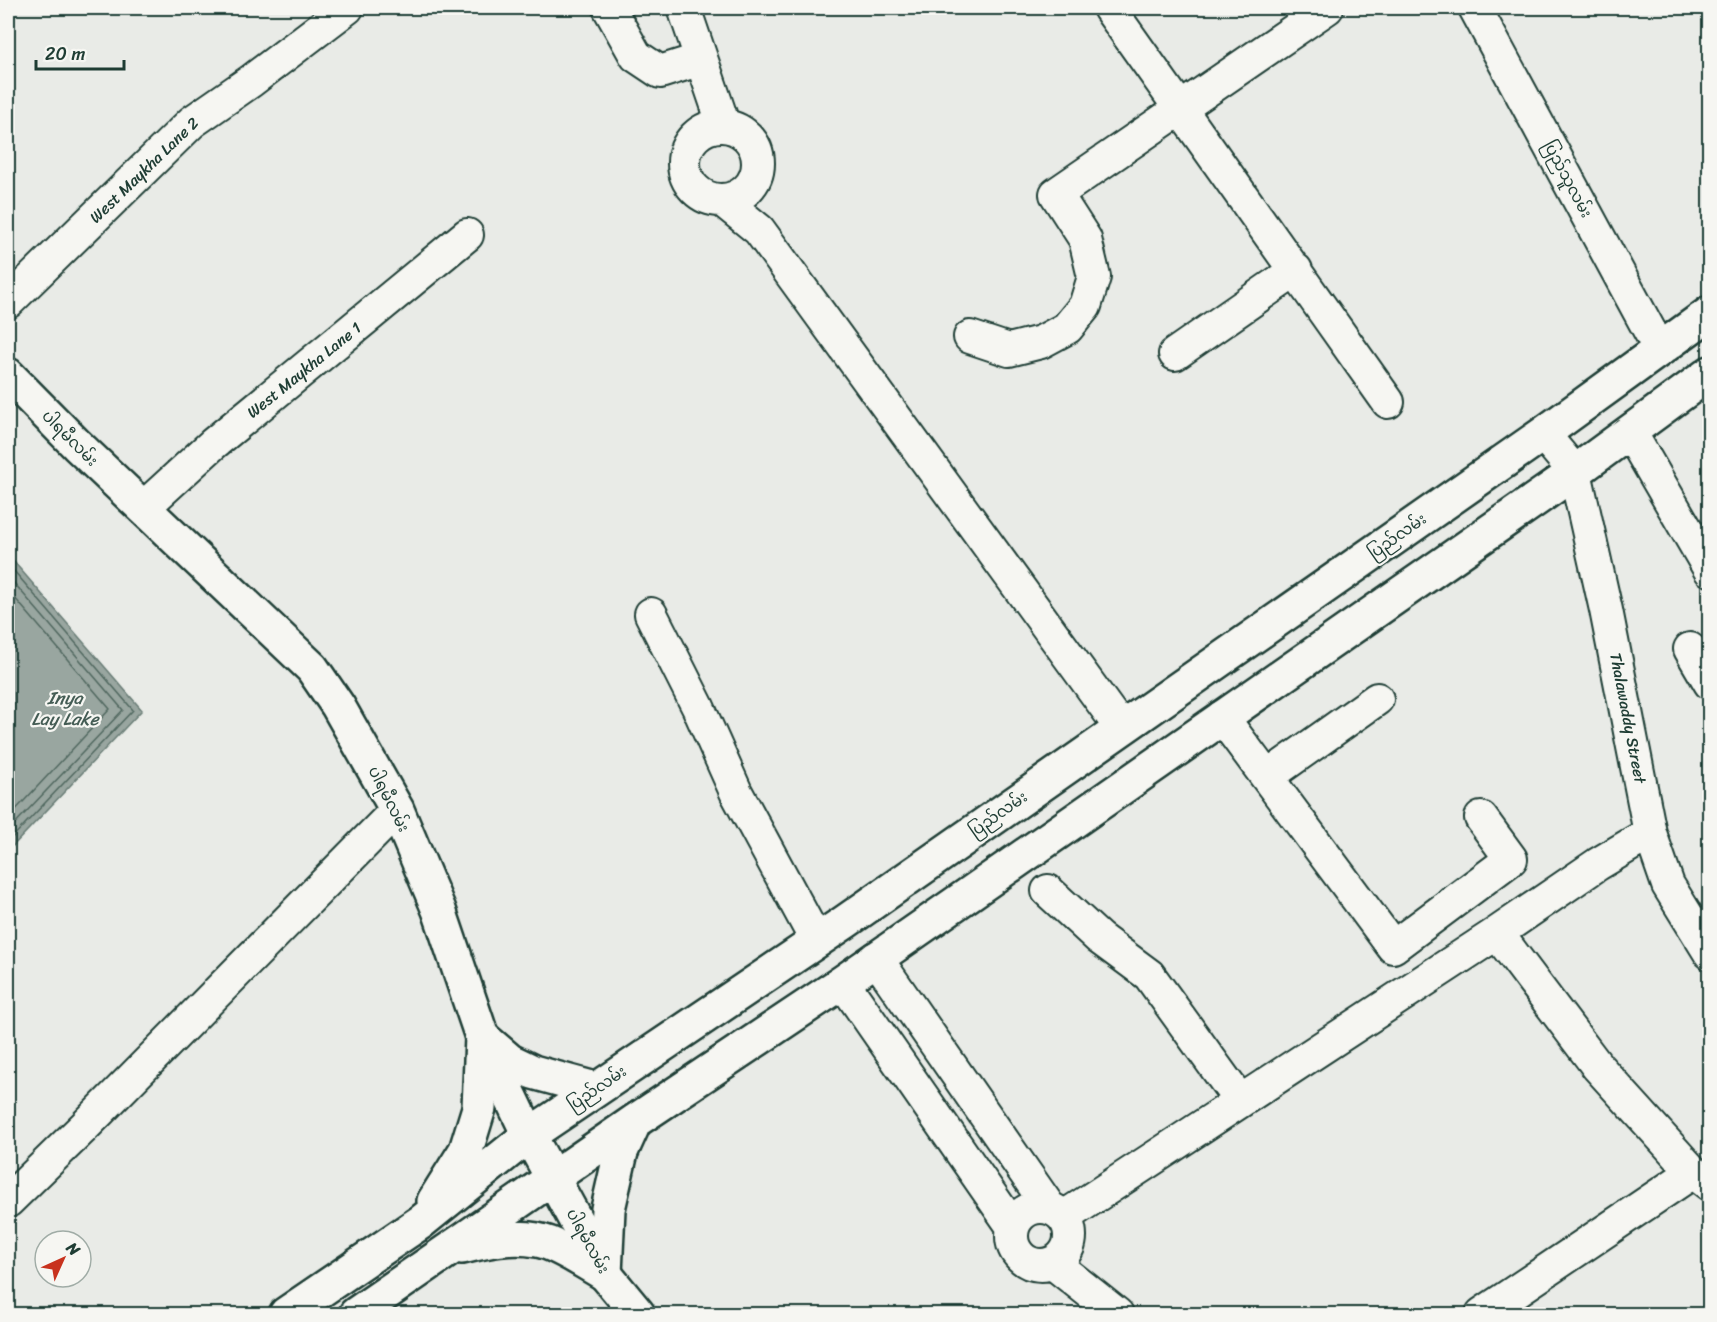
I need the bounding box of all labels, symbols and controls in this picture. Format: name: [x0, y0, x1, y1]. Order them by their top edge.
scale bar: [36, 33, 124, 71]
text: 20 m: [45, 38, 85, 70]
street label: West Maykha Lane 2: [82, 110, 206, 230]
street label: ပြည်သူလမ်း: [1535, 135, 1601, 223]
street label: West Maykha Lane 1: [240, 314, 368, 426]
street label: ပါရမီလမ်း: [35, 403, 105, 473]
street label: ပြည်လမ်း: [1361, 505, 1433, 567]
street label: Thalawaddy Street: [1601, 650, 1655, 786]
water label: Inya Lay Lake: [32, 682, 101, 735]
street label: ပါရမီလမ်း: [360, 761, 418, 837]
street label: ပြည်လမ်း: [962, 783, 1034, 845]
street label: ပြည်လမ်း: [561, 1057, 633, 1119]
street label: ပါရမီလမ်း: [558, 1203, 618, 1279]
north arrow: [33, 1229, 93, 1289]
text: N: [58, 1234, 88, 1264]

